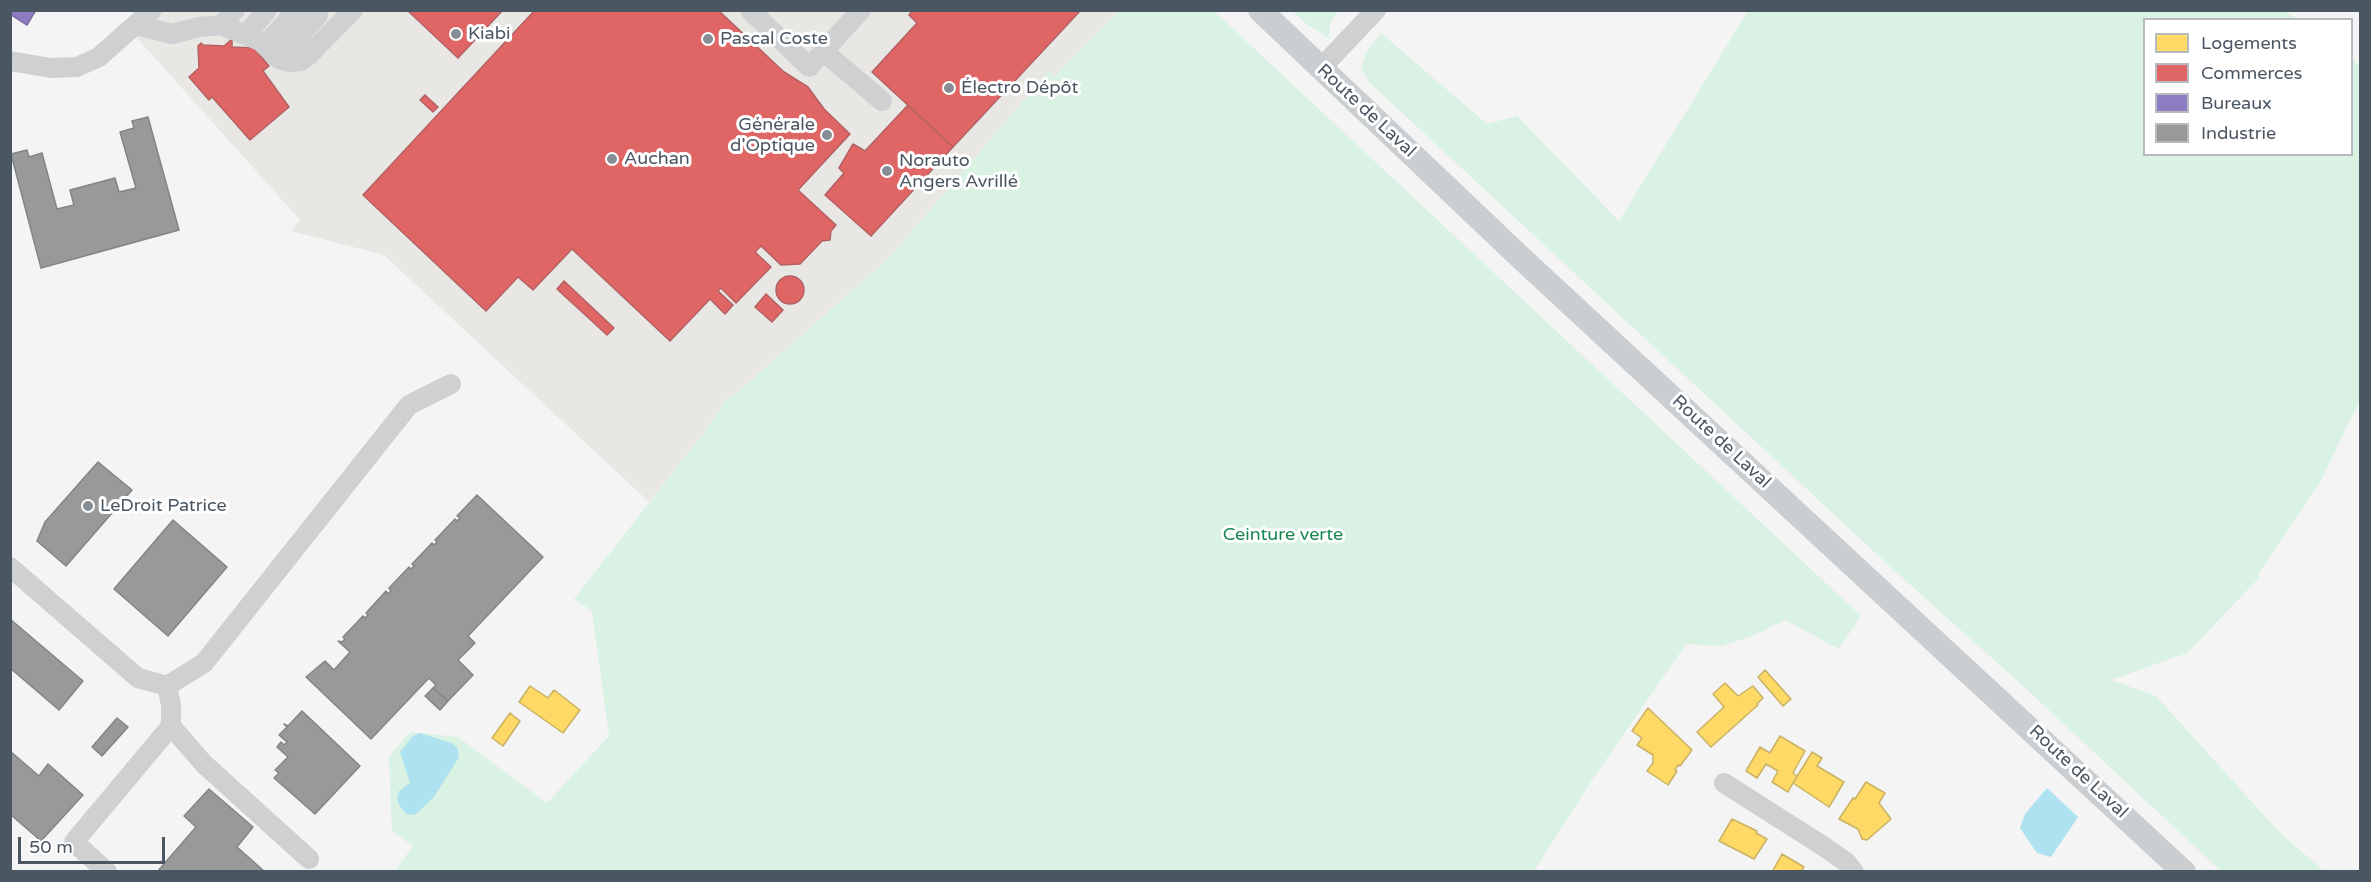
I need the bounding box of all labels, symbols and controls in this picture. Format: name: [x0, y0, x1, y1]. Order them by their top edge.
legend: [2143, 18, 2353, 156]
place label: Kiabi: [468, 23, 510, 45]
marker: Kiabi: [449, 27, 463, 41]
place label: Pascal Coste: [720, 28, 828, 50]
marker: Pascal Coste: [701, 32, 715, 46]
text: Logements: [2201, 32, 2297, 54]
street label: Route de Laval: [1312, 60, 1420, 162]
text: Commerces: [2201, 62, 2302, 84]
place label: Électro Dépôt: [961, 77, 1078, 99]
marker: Électro Dépôt: [942, 81, 956, 95]
text: Bureaux: [2201, 92, 2272, 114]
place label: Générale d'Optique: [730, 114, 815, 156]
text: Industrie: [2201, 122, 2276, 144]
marker: Générale d'Optique: [820, 128, 834, 142]
place label: Auchan: [624, 148, 690, 170]
place label: Norauto Angers Avrillé: [899, 150, 1018, 192]
marker: Auchan: [605, 152, 619, 166]
marker: Norauto Angers Avrillé: [880, 164, 894, 178]
street label: Route de Laval: [1667, 391, 1775, 493]
place label: LeDroit Patrice: [100, 495, 227, 517]
marker: LeDroit Patrice: [81, 499, 95, 513]
park label: Ceinture verte: [1223, 524, 1343, 546]
street label: Route de Laval: [2024, 721, 2132, 823]
scale bar: [21, 825, 168, 863]
text: 50 m: [29, 836, 73, 858]

